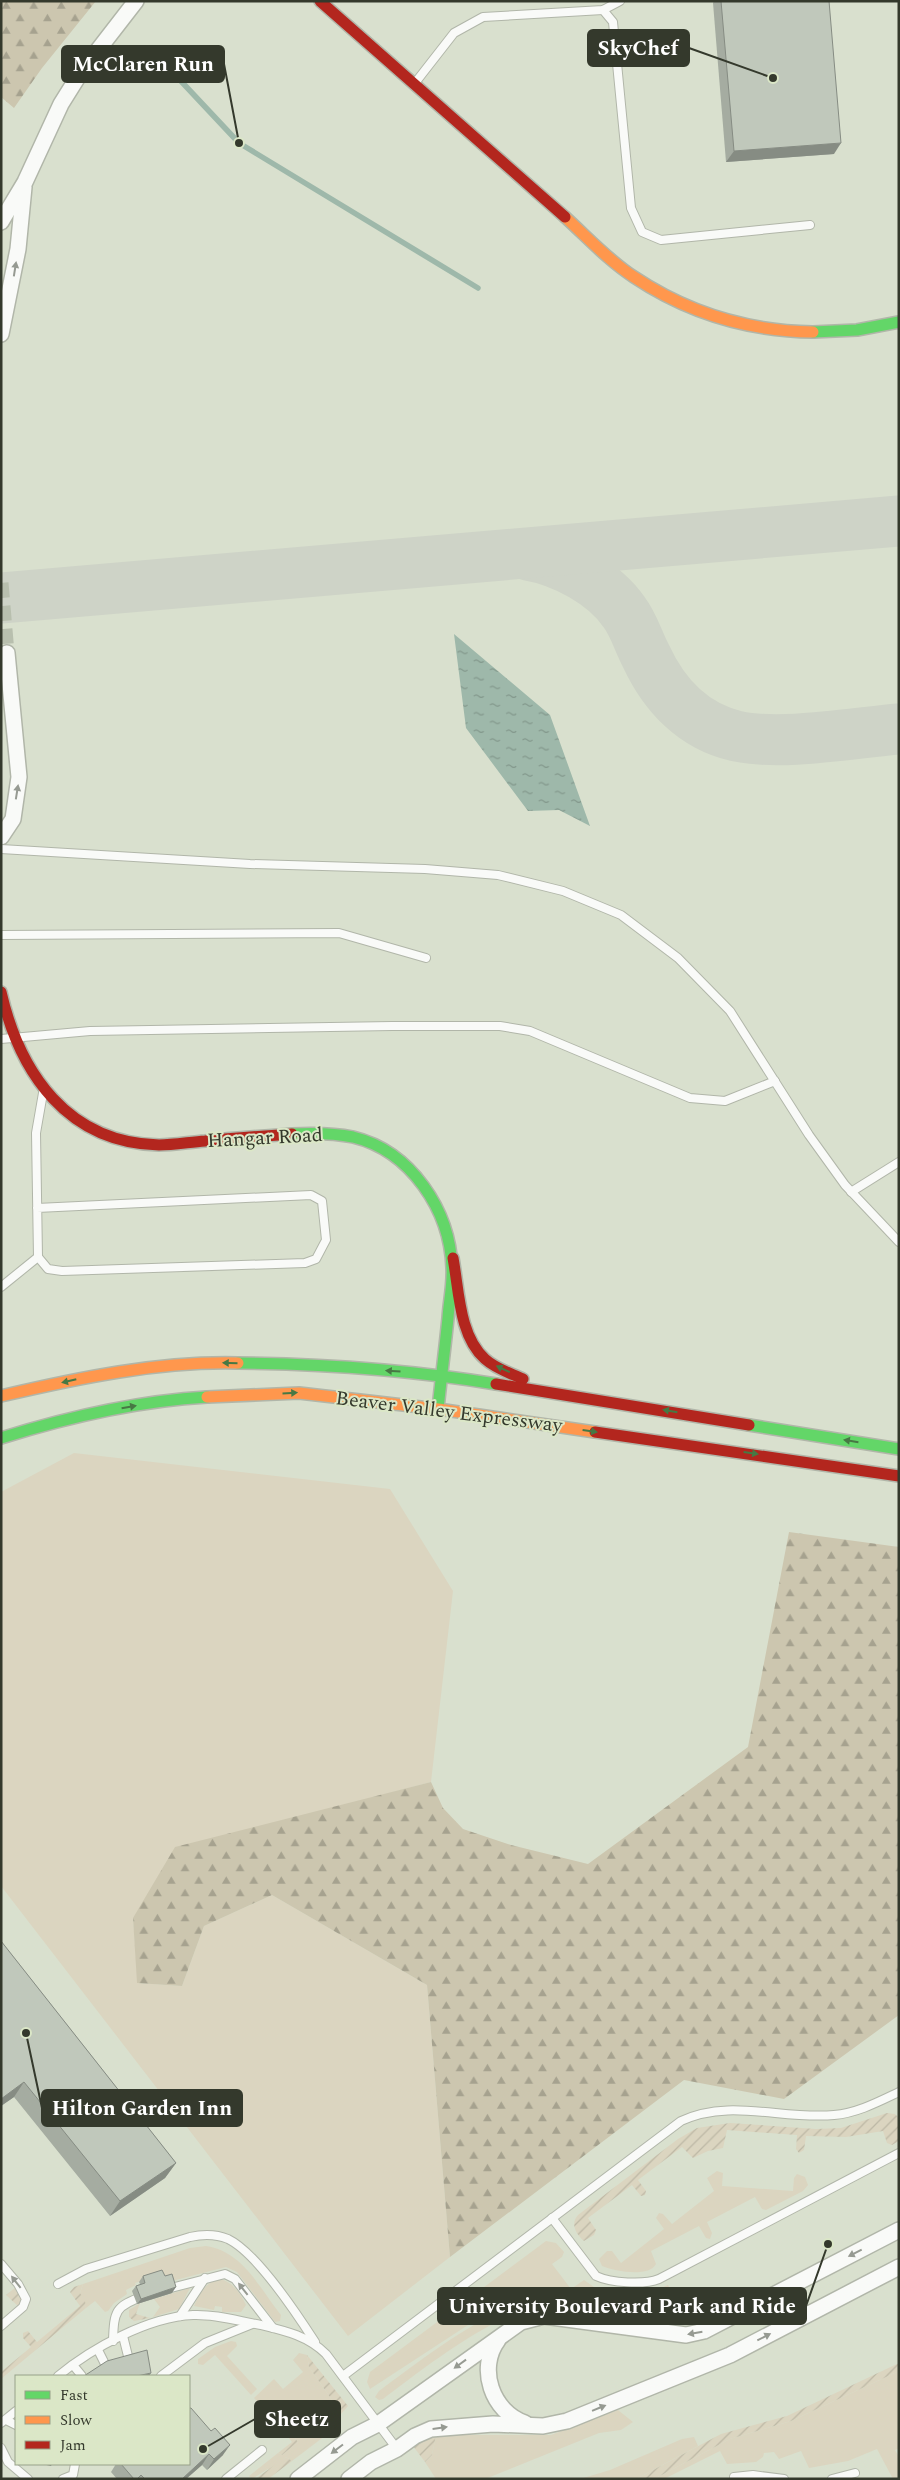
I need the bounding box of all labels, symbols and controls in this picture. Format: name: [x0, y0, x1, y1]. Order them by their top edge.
callout: SkyChef: [588, 30, 689, 66]
text: SkyChef: [598, 33, 680, 65]
callout: McClaren Run: [62, 46, 224, 82]
text: McClaren Run: [72, 49, 214, 81]
one-way arrow: [12, 260, 20, 276]
one-way arrow: [13, 784, 21, 800]
street label: Hangar Road: [206, 1120, 324, 1156]
one-way arrow: [222, 1358, 238, 1366]
one-way arrow: [495, 1365, 510, 1374]
one-way arrow: [384, 1367, 400, 1375]
one-way arrow: [62, 1377, 77, 1385]
street label: Beaver Valley Expressway: [334, 1383, 565, 1441]
one-way arrow: [283, 1389, 299, 1397]
one-way arrow: [121, 1402, 137, 1410]
one-way arrow: [662, 1407, 678, 1415]
one-way arrow: [582, 1427, 598, 1435]
one-way arrow: [842, 1437, 858, 1445]
one-way arrow: [743, 1450, 759, 1458]
callout: Hilton Garden Inn: [42, 2090, 242, 2126]
text: Hilton Garden Inn: [52, 2093, 232, 2125]
one-way arrow: [848, 2249, 863, 2257]
one-way arrow: [11, 2276, 22, 2289]
one-way arrow: [237, 2283, 248, 2296]
callout: University Boulevard Park and Ride: [438, 2288, 806, 2324]
text: University Boulevard Park and Ride: [448, 2291, 796, 2323]
one-way arrow: [686, 2329, 702, 2337]
one-way arrow: [757, 2333, 771, 2341]
one-way arrow: [454, 2359, 467, 2370]
legend: [15, 2375, 190, 2465]
text: Fast: [60, 2384, 88, 2407]
callout: Sheetz: [255, 2401, 340, 2437]
text: Sheetz: [265, 2404, 329, 2436]
one-way arrow: [592, 2404, 607, 2412]
text: Slow: [60, 2409, 92, 2432]
one-way arrow: [432, 2424, 448, 2432]
text: Jam: [60, 2434, 86, 2457]
one-way arrow: [331, 2444, 344, 2455]

